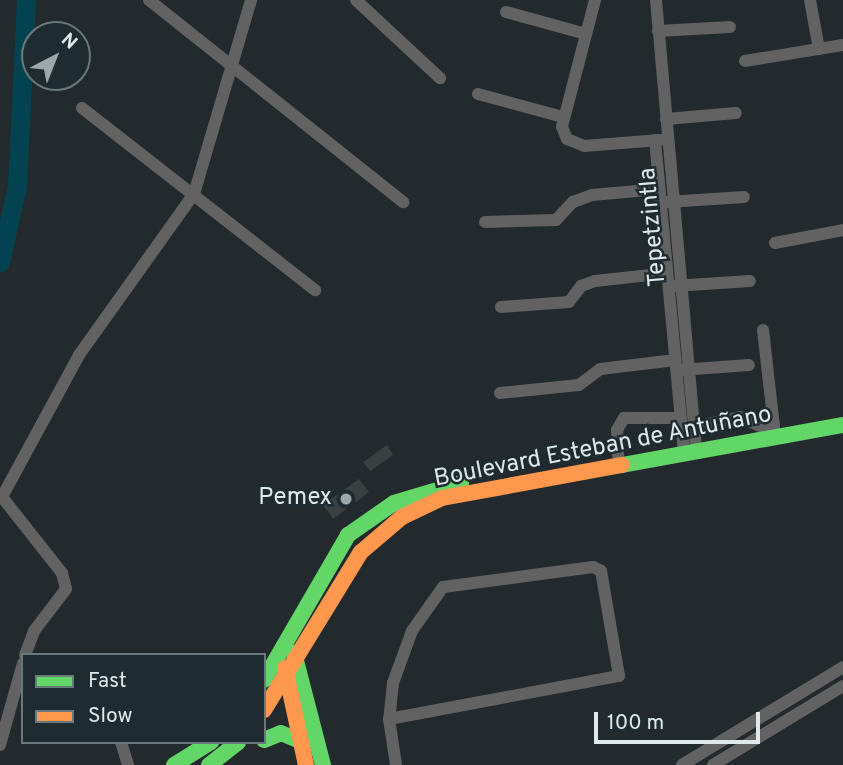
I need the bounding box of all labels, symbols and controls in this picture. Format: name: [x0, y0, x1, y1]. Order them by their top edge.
north arrow: [21, 21, 91, 91]
text: N: [56, 28, 82, 55]
street label: Tepetzintla: [634, 166, 674, 288]
street label: Boulevard Esteban de Antuñano: [431, 401, 775, 495]
place label: Pemex: [258, 485, 332, 513]
marker: Pemex: [338, 491, 354, 507]
legend: [21, 653, 266, 744]
text: Fast: [88, 668, 127, 695]
scale bar: [598, 698, 764, 742]
text: Slow: [88, 703, 133, 730]
text: 100 m: [607, 710, 664, 737]

